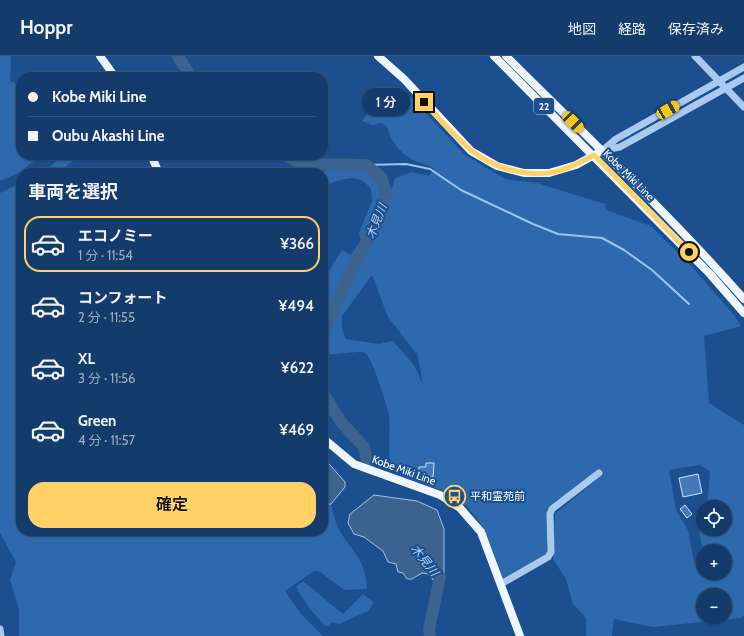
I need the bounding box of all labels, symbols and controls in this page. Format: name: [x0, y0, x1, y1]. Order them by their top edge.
text: Hoppr: [20, 16, 72, 39]
text: 地図: [568, 20, 596, 38]
text: 経路: [618, 20, 646, 38]
text: 保存済み: [668, 20, 724, 38]
text: Kobe Miki Line: [52, 88, 146, 106]
callout: 1 分: [362, 88, 410, 116]
route end: [415, 93, 433, 111]
text: 1 分: [376, 94, 396, 110]
road number: 22: [534, 98, 554, 114]
car: [655, 99, 681, 121]
car: [560, 109, 586, 135]
text: Oubu Akashi Line: [52, 127, 165, 145]
street label: Kobe Miki Line: [600, 146, 658, 204]
text: 車両を選択: [28, 181, 118, 203]
water label: 木見川: [362, 200, 390, 241]
icon: car: [30, 226, 66, 262]
text: エコノミー: [78, 227, 153, 245]
text: ¥366: [280, 235, 314, 253]
route start: [680, 243, 698, 261]
text: 1 分 · 11:54: [78, 247, 133, 263]
icon: car: [30, 288, 66, 324]
text: コンフォート: [78, 289, 168, 307]
text: ¥494: [279, 297, 314, 315]
text: 2 分 · 11:55: [78, 309, 135, 325]
icon: car: [30, 350, 66, 386]
text: XL: [78, 350, 95, 368]
text: ¥622: [281, 359, 314, 377]
text: 3 分 · 11:56: [78, 370, 136, 386]
icon: car: [30, 412, 66, 448]
text: Green: [78, 412, 116, 430]
text: ¥469: [279, 421, 314, 439]
text: 4 分 · 11:57: [78, 432, 135, 448]
street label: Kobe Miki Line: [370, 452, 438, 488]
button: 確定: [28, 482, 316, 528]
bus stop icon: 平和霊苑前: [442, 483, 468, 509]
place label: 平和霊苑前: [470, 489, 525, 503]
map controls: [696, 500, 732, 624]
button: locate: [696, 500, 732, 536]
water label: 木見川: [408, 541, 443, 580]
button: +: [696, 544, 732, 580]
button: −: [696, 588, 732, 624]

